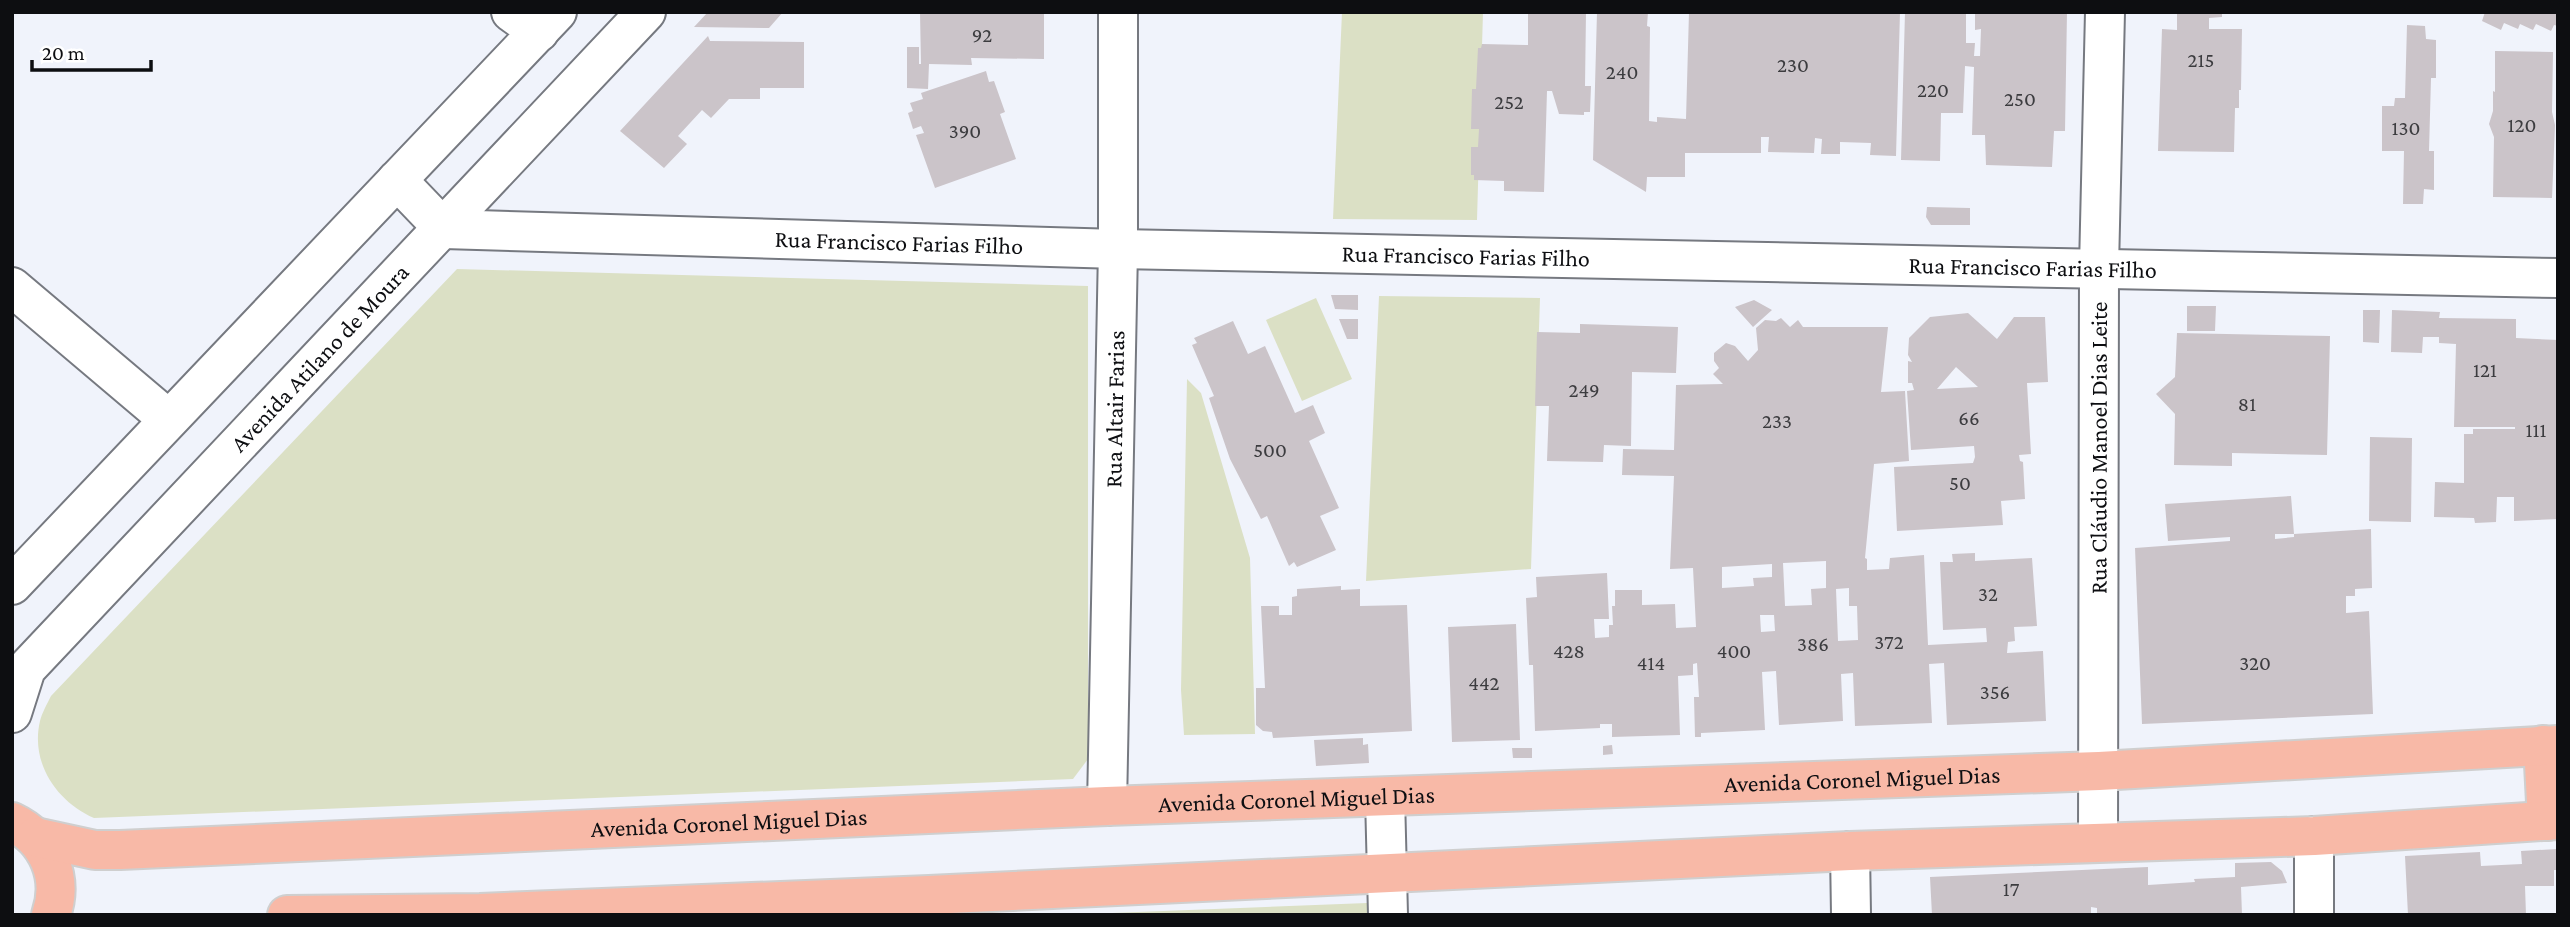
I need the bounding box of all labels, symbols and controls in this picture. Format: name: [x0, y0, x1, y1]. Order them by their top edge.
house number: 92: [972, 23, 992, 47]
scale bar: [32, 28, 150, 72]
text: 20 m: [42, 41, 85, 65]
house number: 215: [2188, 48, 2214, 72]
house number: 230: [1777, 53, 1809, 77]
house number: 240: [1606, 60, 1638, 84]
house number: 220: [1917, 78, 1949, 102]
house number: 250: [2004, 87, 2036, 111]
house number: 252: [1494, 90, 1524, 114]
house number: 120: [2508, 113, 2536, 137]
house number: 130: [2392, 116, 2420, 140]
house number: 390: [949, 119, 981, 143]
street label: Rua Francisco Farias Filho: [774, 225, 1023, 259]
street label: Rua Francisco Farias Filho: [1341, 240, 1590, 272]
street label: Rua Francisco Farias Filho: [1908, 251, 2157, 283]
street label: Avenida Atilano de Moura: [224, 258, 414, 457]
street label: Rua Cláudio Manoel Dias Leite: [2084, 302, 2112, 594]
street label: Rua Altair Farias: [1099, 330, 1129, 488]
house number: 121: [2473, 358, 2497, 382]
house number: 249: [1568, 378, 1600, 402]
house number: 81: [2238, 392, 2256, 416]
house number: 66: [1958, 406, 1980, 430]
house number: 233: [1762, 409, 1792, 433]
house number: 111: [2526, 418, 2546, 442]
house number: 500: [1253, 438, 1287, 462]
house number: 50: [1949, 471, 1971, 495]
house number: 32: [1978, 582, 1998, 606]
house number: 372: [1874, 630, 1904, 654]
house number: 386: [1797, 632, 1829, 656]
house number: 428: [1553, 639, 1585, 663]
house number: 400: [1717, 639, 1751, 663]
house number: 414: [1637, 651, 1665, 675]
house number: 320: [2239, 651, 2271, 675]
house number: 442: [1468, 671, 1500, 695]
house number: 356: [1980, 680, 2010, 704]
street label: Avenida Coronel Miguel Dias: [1723, 760, 2001, 797]
street label: Avenida Coronel Miguel Dias: [1158, 780, 1435, 817]
street label: Avenida Coronel Miguel Dias: [590, 803, 868, 842]
house number: 17: [2003, 877, 2020, 901]

